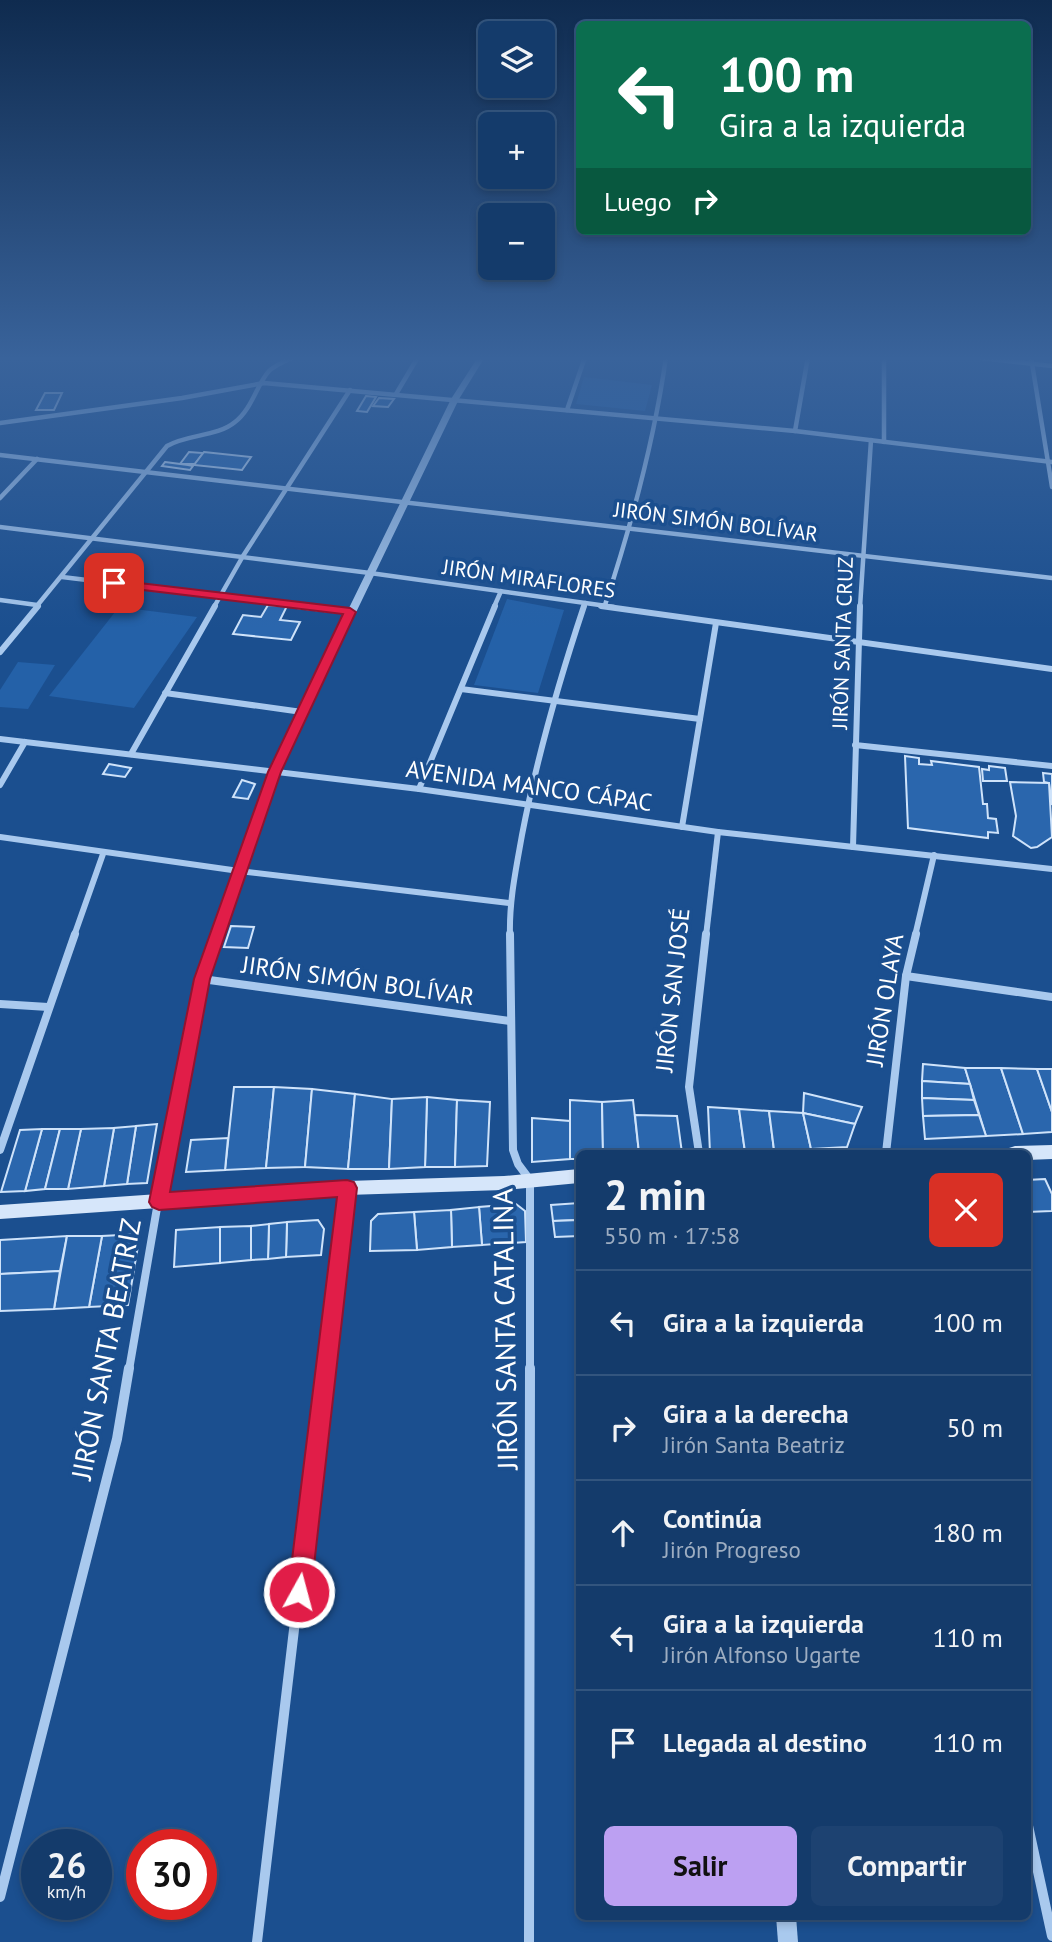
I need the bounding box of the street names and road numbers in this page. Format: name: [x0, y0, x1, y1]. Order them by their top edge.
street label: JIRÓN SIMÓN BOLÍVAR: [612, 495, 820, 547]
street label: JIRÓN MIRAFLORES: [440, 553, 617, 604]
street label: JIRÓN SANTA CRUZ: [826, 556, 859, 731]
street label: AVENIDA MANCO CÁPAC: [404, 753, 654, 818]
street label: JIRÓN SAN JOSÉ: [648, 907, 697, 1074]
street label: JIRÓN OLAYA: [859, 932, 910, 1069]
street label: JIRÓN SIMÓN BOLÍVAR: [239, 949, 476, 1012]
street label: JIRÓN SANTA CATALINA: [484, 1187, 525, 1471]
street label: JIRÓN SANTA BEATRIZ: [62, 1215, 149, 1484]

